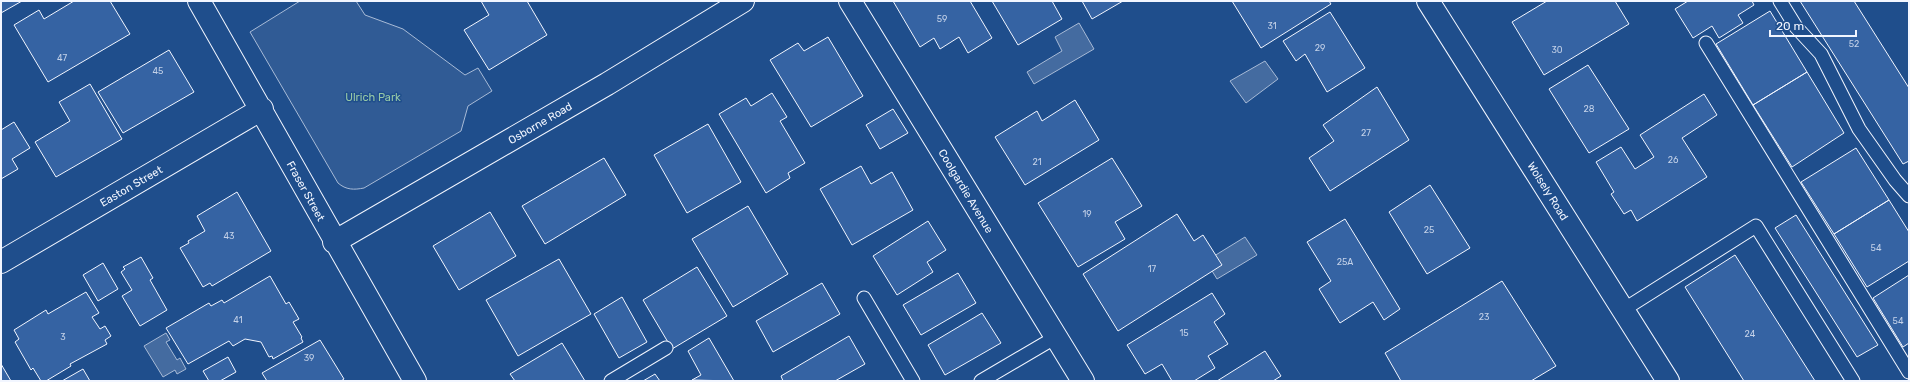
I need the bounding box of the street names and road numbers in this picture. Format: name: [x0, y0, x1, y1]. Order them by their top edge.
street label: Osborne Road: [506, 100, 575, 147]
street label: Coolgardie Avenue: [935, 147, 996, 236]
street label: Fraser Street: [284, 159, 328, 224]
street label: Wolsely Road: [1524, 160, 1571, 223]
street label: Easton Street: [98, 163, 165, 210]

